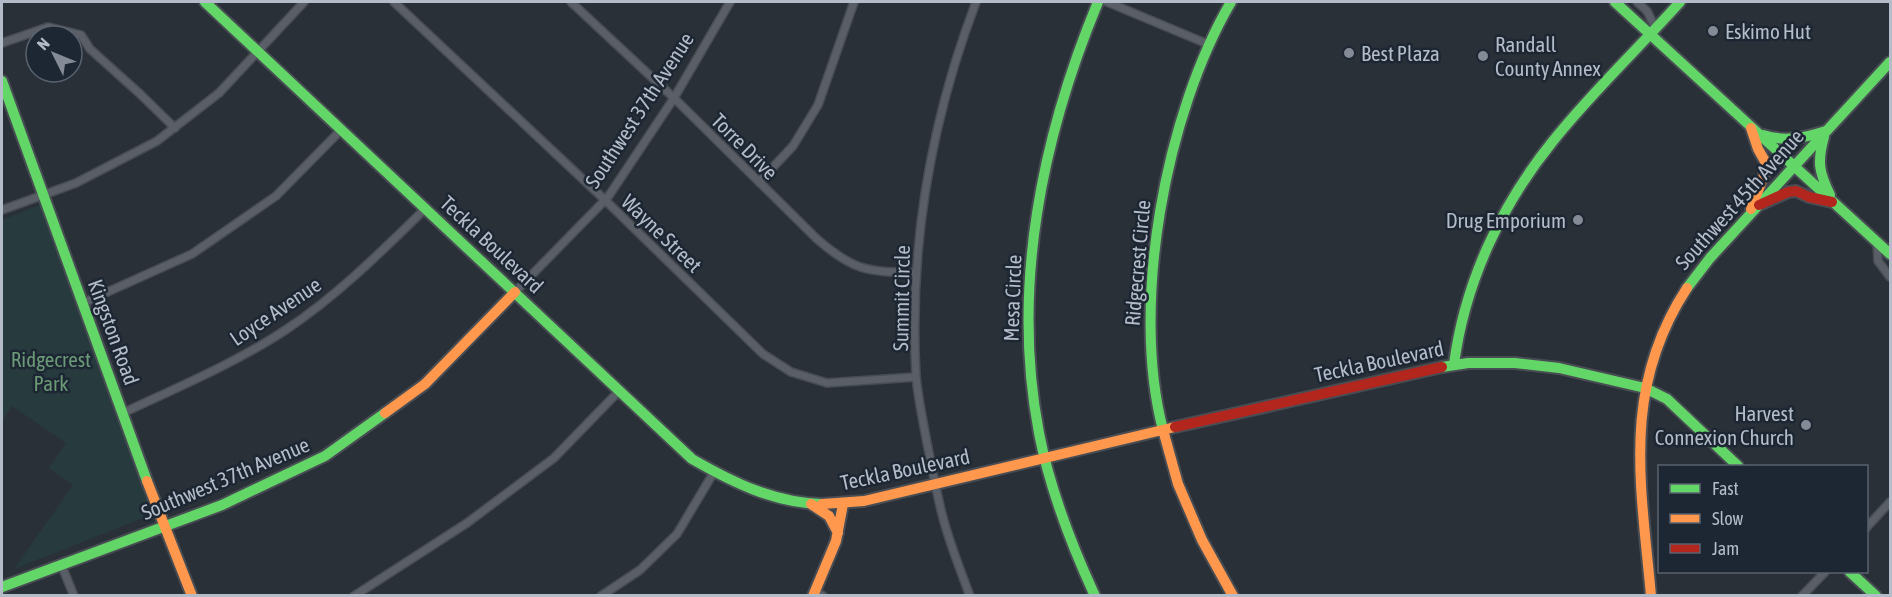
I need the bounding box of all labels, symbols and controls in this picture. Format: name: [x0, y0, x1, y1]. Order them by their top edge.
place label: Eskimo Hut: [1725, 19, 1811, 43]
north arrow: [24, 24, 84, 84]
marker: Eskimo Hut: [1706, 24, 1720, 38]
street label: Southwest 37th Avenue: [580, 28, 698, 192]
place label: Randall County Annex: [1495, 32, 1601, 80]
text: N: [33, 34, 53, 53]
place label: Best Plaza: [1361, 41, 1440, 65]
marker: Best Plaza: [1342, 46, 1356, 60]
marker: Randall County Annex: [1476, 49, 1490, 63]
street label: Torre Drive: [707, 108, 783, 184]
street label: Southwest 45th Avenue: [1670, 124, 1808, 274]
street label: Wayne Street: [617, 189, 707, 277]
street label: Teckla Boulevard: [436, 190, 548, 298]
street label: Ridgecrest Circle: [1120, 199, 1154, 327]
place label: Drug Emporium: [1446, 208, 1566, 232]
marker: Drug Emporium: [1571, 213, 1585, 227]
street label: Summit Circle: [888, 245, 914, 351]
street label: Mesa Circle: [998, 254, 1026, 342]
street label: Loyce Avenue: [225, 272, 325, 350]
street label: Kingston Road: [84, 276, 144, 388]
street label: Teckla Boulevard: [1312, 336, 1446, 386]
park label: Ridgecrest Park: [11, 347, 91, 395]
place label: Harvest Connexion Church: [1655, 401, 1794, 449]
marker: Harvest Connexion Church: [1799, 418, 1813, 432]
street label: Southwest 37th Avenue: [137, 432, 313, 524]
street label: Teckla Boulevard: [838, 444, 972, 494]
legend: [1658, 465, 1868, 573]
text: Fast: [1712, 478, 1739, 499]
text: Slow: [1712, 508, 1743, 529]
text: Jam: [1712, 538, 1739, 559]

